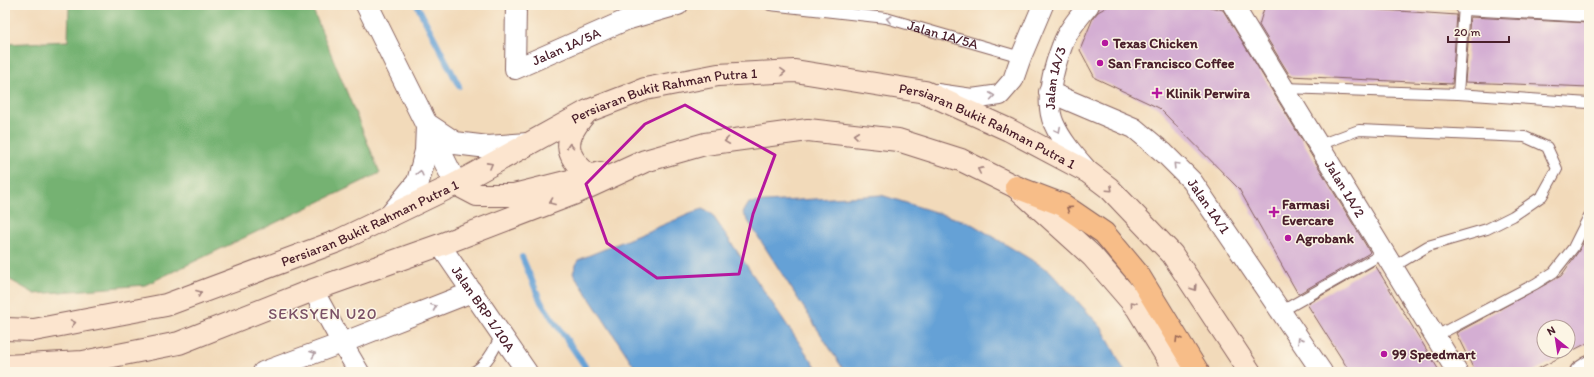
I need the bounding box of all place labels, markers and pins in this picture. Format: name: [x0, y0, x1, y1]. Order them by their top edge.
place label: Texas Chicken: [1112, 35, 1198, 52]
marker: Texas Chicken: [1100, 38, 1110, 48]
place label: San Francisco Coffee: [1108, 55, 1235, 72]
marker: San Francisco Coffee: [1095, 58, 1105, 68]
place label: Klinik Perwira: [1166, 85, 1250, 102]
marker: Klinik Perwira: [1151, 87, 1163, 99]
place label: Farmasi Evercare: [1282, 196, 1334, 229]
marker: Farmasi Evercare: [1269, 207, 1279, 217]
place label: Agrobank: [1295, 230, 1355, 247]
marker: Agrobank: [1283, 233, 1293, 243]
place label: 99 Speedmart: [1392, 346, 1476, 363]
marker: 99 Speedmart: [1379, 349, 1389, 359]

